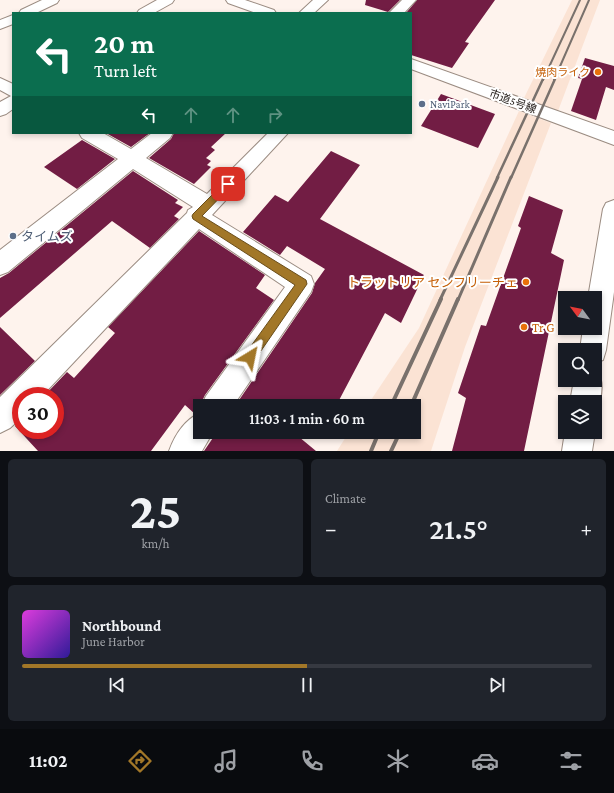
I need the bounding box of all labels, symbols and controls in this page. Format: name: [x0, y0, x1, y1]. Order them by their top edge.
icon: left: [28, 28, 80, 80]
text: 20 m: [94, 28, 154, 59]
text: Turn left: [94, 61, 157, 81]
place label: 焼肉ライク: [535, 66, 590, 78]
marker: 焼肉ライク: [593, 67, 603, 77]
street label: 市道5号線: [488, 87, 538, 115]
place label: NaviPark: [430, 98, 470, 110]
marker: NaviPark: [417, 99, 427, 109]
icon: left: [138, 104, 160, 126]
icon: ahead: [180, 104, 202, 126]
icon: ahead: [222, 104, 244, 126]
icon: right: [264, 104, 286, 126]
pin: [211, 167, 245, 201]
icon: arrive: [217, 173, 239, 195]
place label: タイムズ: [21, 229, 73, 244]
marker: タイムズ: [8, 231, 18, 241]
place label: トラットリア センフリーチェ: [347, 275, 518, 290]
marker: トラットリア センフリーチェ: [521, 277, 531, 287]
north arrow: [558, 291, 602, 335]
map controls: [558, 291, 602, 439]
place label: Tr G: [532, 320, 554, 335]
marker: Tr G: [519, 322, 529, 332]
position arrow: [229, 336, 271, 378]
button: search: [558, 343, 602, 387]
speed limit sign: 30: [12, 387, 64, 439]
button: layers: [558, 395, 602, 439]
text: 11:03 · 1 min · 60 m: [249, 411, 365, 427]
text: 25: [130, 481, 182, 539]
text: Climate: [325, 491, 366, 506]
text: 21.5°: [429, 512, 488, 545]
text: −: [325, 516, 337, 541]
text: +: [580, 516, 592, 541]
text: km/h: [141, 536, 170, 551]
text: Northbound: [82, 618, 161, 634]
text: June Harbor: [82, 634, 145, 649]
icon: previous: [106, 674, 128, 696]
icon: pause: [296, 674, 318, 696]
icon: next: [486, 674, 508, 696]
icon: directions: [126, 747, 154, 775]
icon: music: [212, 747, 240, 775]
icon: phone: [298, 747, 326, 775]
icon: climate: [384, 747, 412, 775]
icon: car: [471, 747, 499, 775]
icon: filters: [557, 747, 585, 775]
text: 11:02: [29, 751, 68, 771]

